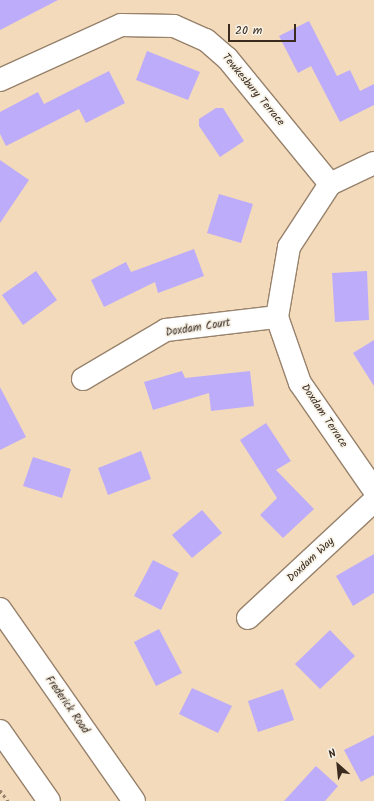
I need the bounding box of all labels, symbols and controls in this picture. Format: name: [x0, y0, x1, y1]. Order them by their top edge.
scale bar: [230, 16, 298, 42]
text: 20 m: [235, 21, 262, 40]
street label: Tewkesbury Terrace: [219, 51, 287, 129]
street label: Doxdam Court: [165, 316, 231, 340]
street label: Doxdam Terrace: [298, 382, 350, 450]
street label: Doxdam Way: [285, 535, 337, 585]
street label: Frederick Road: [42, 674, 92, 736]
north arrow: [318, 745, 358, 785]
text: N: [325, 745, 340, 764]

